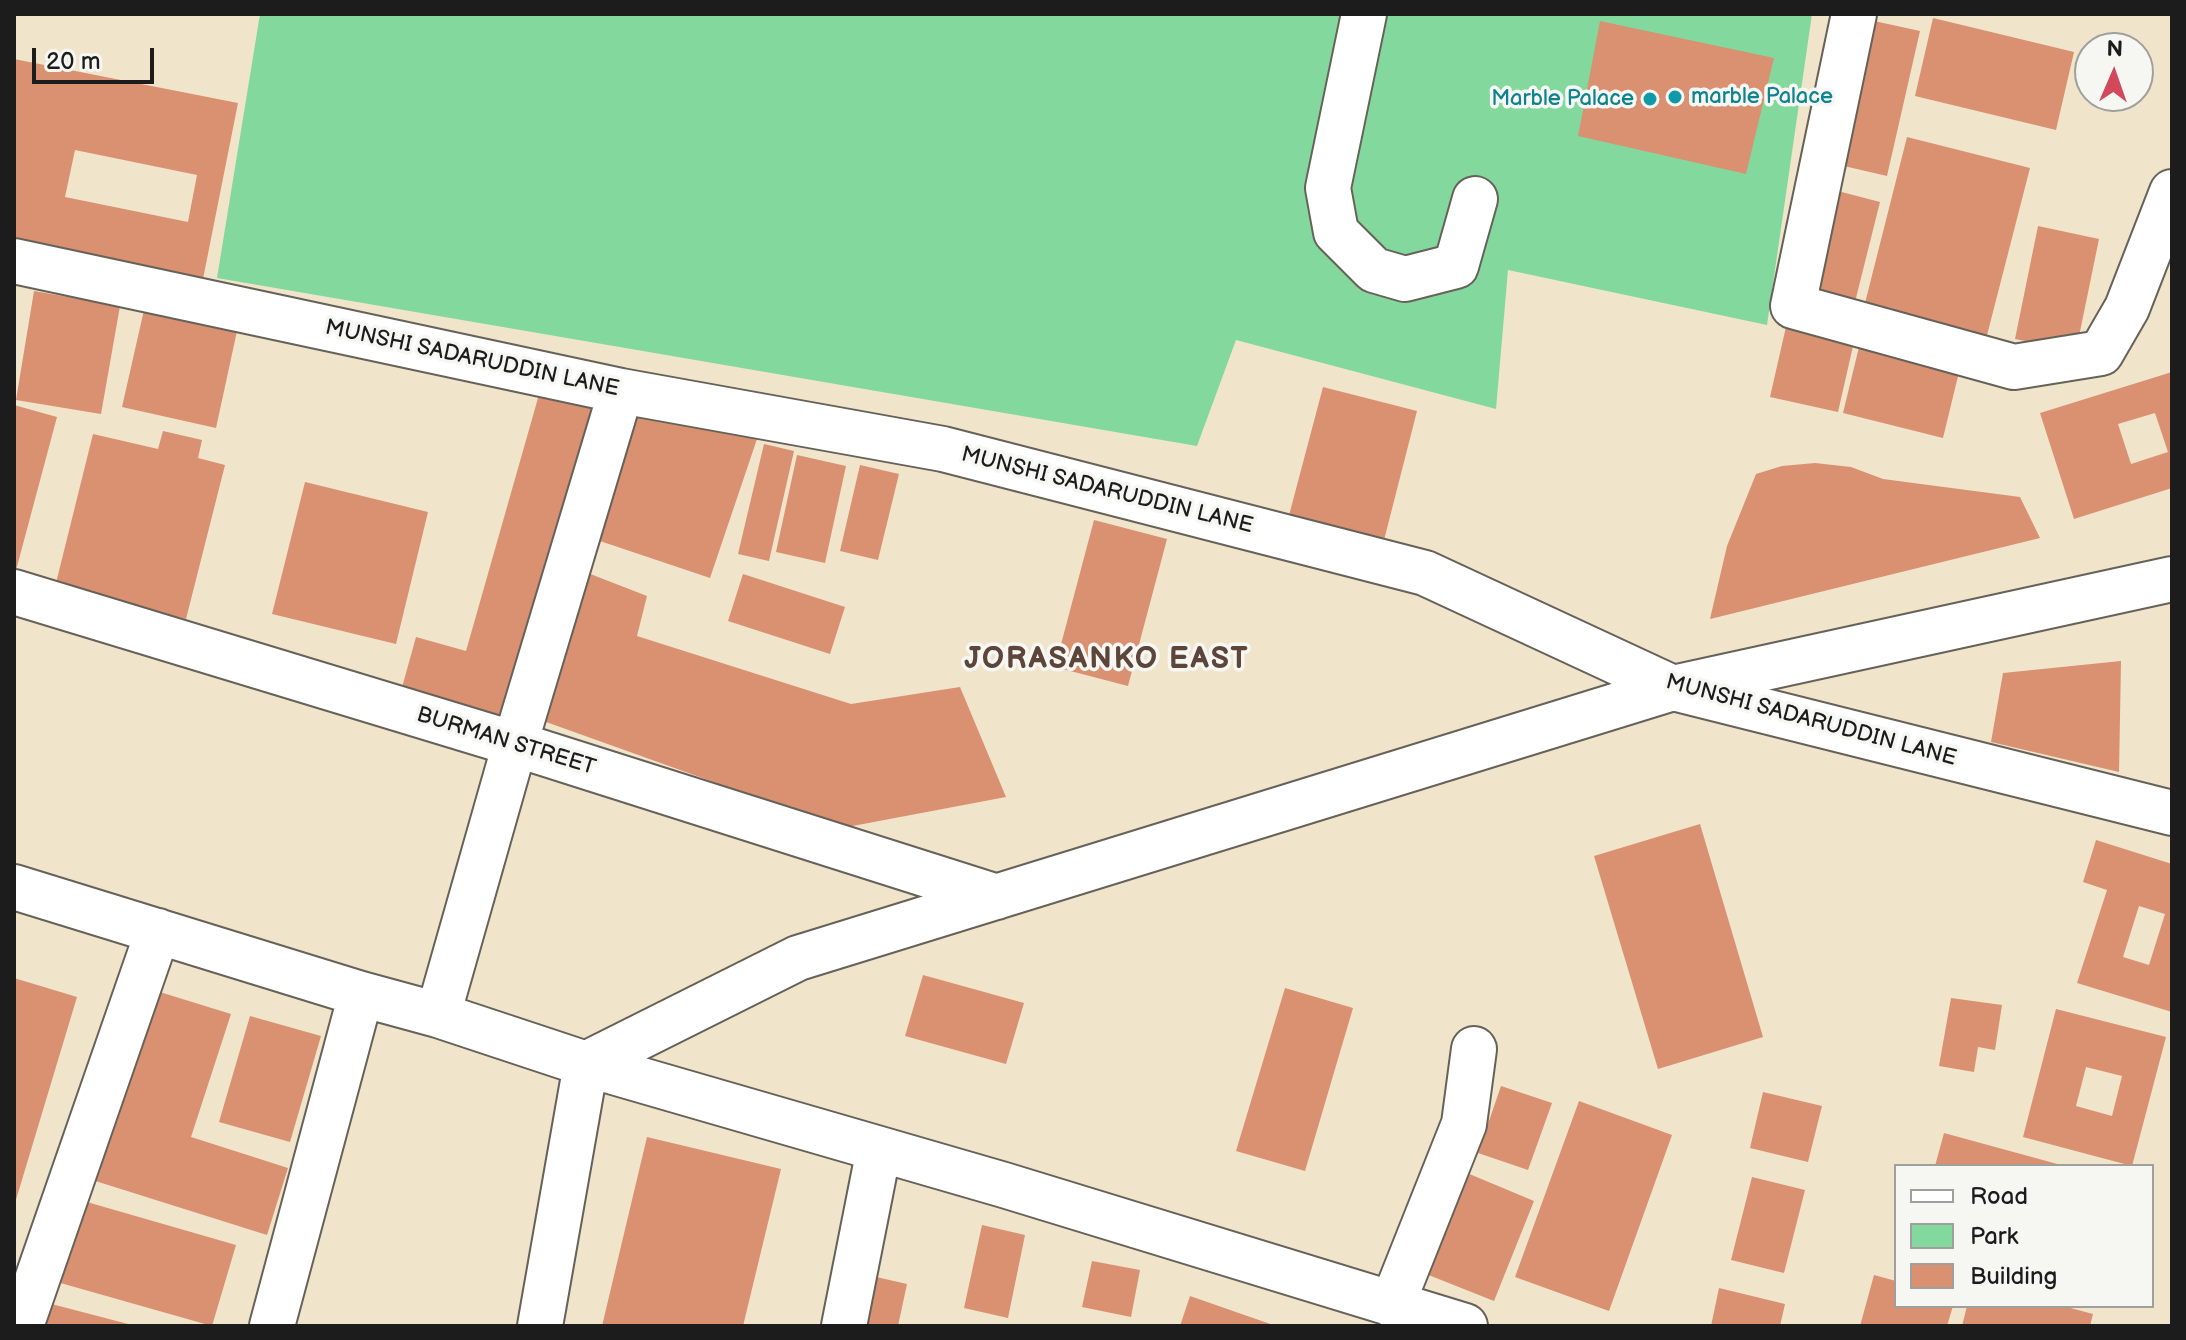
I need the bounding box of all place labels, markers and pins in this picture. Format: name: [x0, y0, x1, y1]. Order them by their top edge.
place label: marble Palace: [1691, 84, 1833, 110]
place label: Marble Palace: [1491, 86, 1634, 112]
marker: marble Palace: [1666, 88, 1684, 106]
marker: Marble Palace: [1641, 90, 1659, 108]

